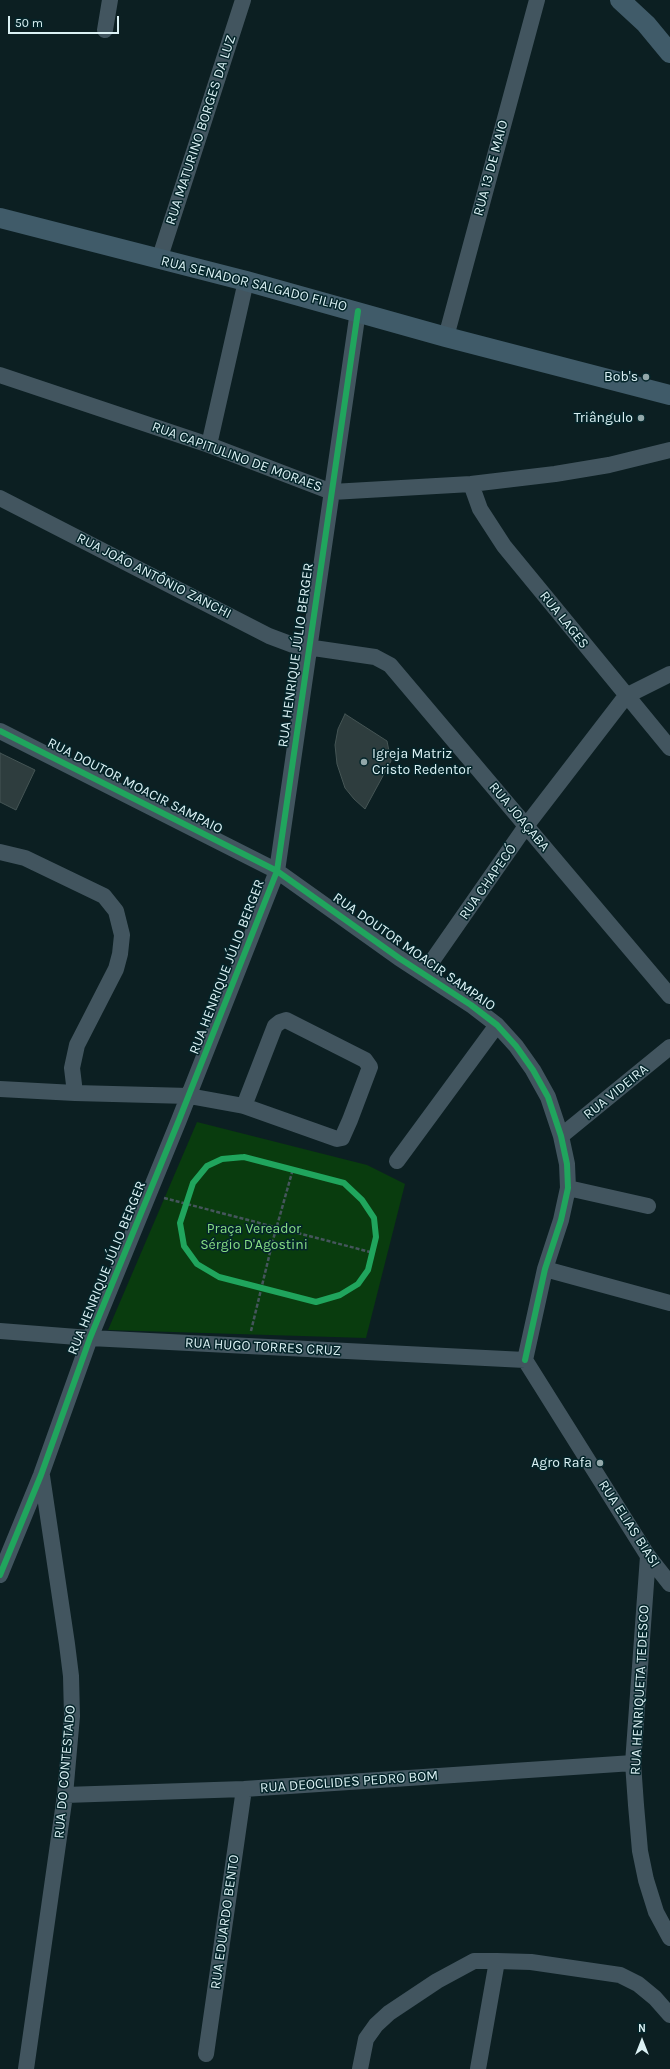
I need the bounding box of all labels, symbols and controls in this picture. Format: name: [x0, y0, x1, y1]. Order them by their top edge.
scale bar: [10, 8, 121, 34]
text: 50 m: [15, 16, 43, 30]
street label: RUA MATURINO BORGES DA LUZ: [162, 33, 240, 227]
street label: RUA 13 DE MAIO: [470, 118, 512, 218]
street label: RUA SENADOR SALGADO FILHO: [159, 253, 349, 315]
place label: Bob's: [604, 369, 638, 385]
marker: Bob's: [641, 372, 651, 382]
place label: Triângulo: [574, 410, 633, 426]
marker: Triângulo: [636, 413, 646, 423]
street label: RUA CAPITULINO DE MORAES: [149, 418, 325, 496]
street label: RUA JOÃO ANTÔNIO ZANCHI: [74, 530, 234, 622]
street label: RUA HENRIQUE JÚLIO BERGER: [275, 562, 317, 748]
street label: RUA LAGES: [536, 588, 592, 652]
street label: RUA DOUTOR MOACIR SAMPAIO: [45, 734, 225, 838]
place label: Igreja Matriz Cristo Redentor: [372, 746, 471, 778]
marker: Igreja Matriz Cristo Redentor: [359, 757, 369, 767]
street label: RUA JOAÇABA: [485, 779, 553, 855]
street label: RUA CHAPECÓ: [456, 841, 520, 923]
street label: RUA HENRIQUE JÚLIO BERGER: [186, 877, 268, 1057]
street label: RUA DOUTOR MOACIR SAMPAIO: [330, 889, 498, 1015]
street label: RUA VIDEIRA: [580, 1061, 652, 1123]
street label: RUA HENRIQUE JÚLIO BERGER: [64, 1179, 150, 1357]
park label: Praça Vereador Sérgio D'Agostini: [200, 1221, 308, 1254]
street label: RUA HUGO TORRES CRUZ: [184, 1335, 342, 1359]
place label: Agro Rafa: [531, 1455, 592, 1471]
marker: Agro Rafa: [595, 1458, 605, 1468]
street label: RUA ELIAS BIASI: [595, 1477, 663, 1571]
street label: RUA HENRIQUETA TEDESCO: [627, 1604, 653, 1776]
street label: RUA DO CONTESTADO: [51, 1705, 79, 1839]
street label: RUA DEOCLIDES PEDRO BOM: [259, 1767, 439, 1797]
street label: RUA EDUARDO BENTO: [207, 1854, 243, 1990]
north arrow: [622, 2021, 662, 2061]
text: N: [638, 2022, 646, 2035]

